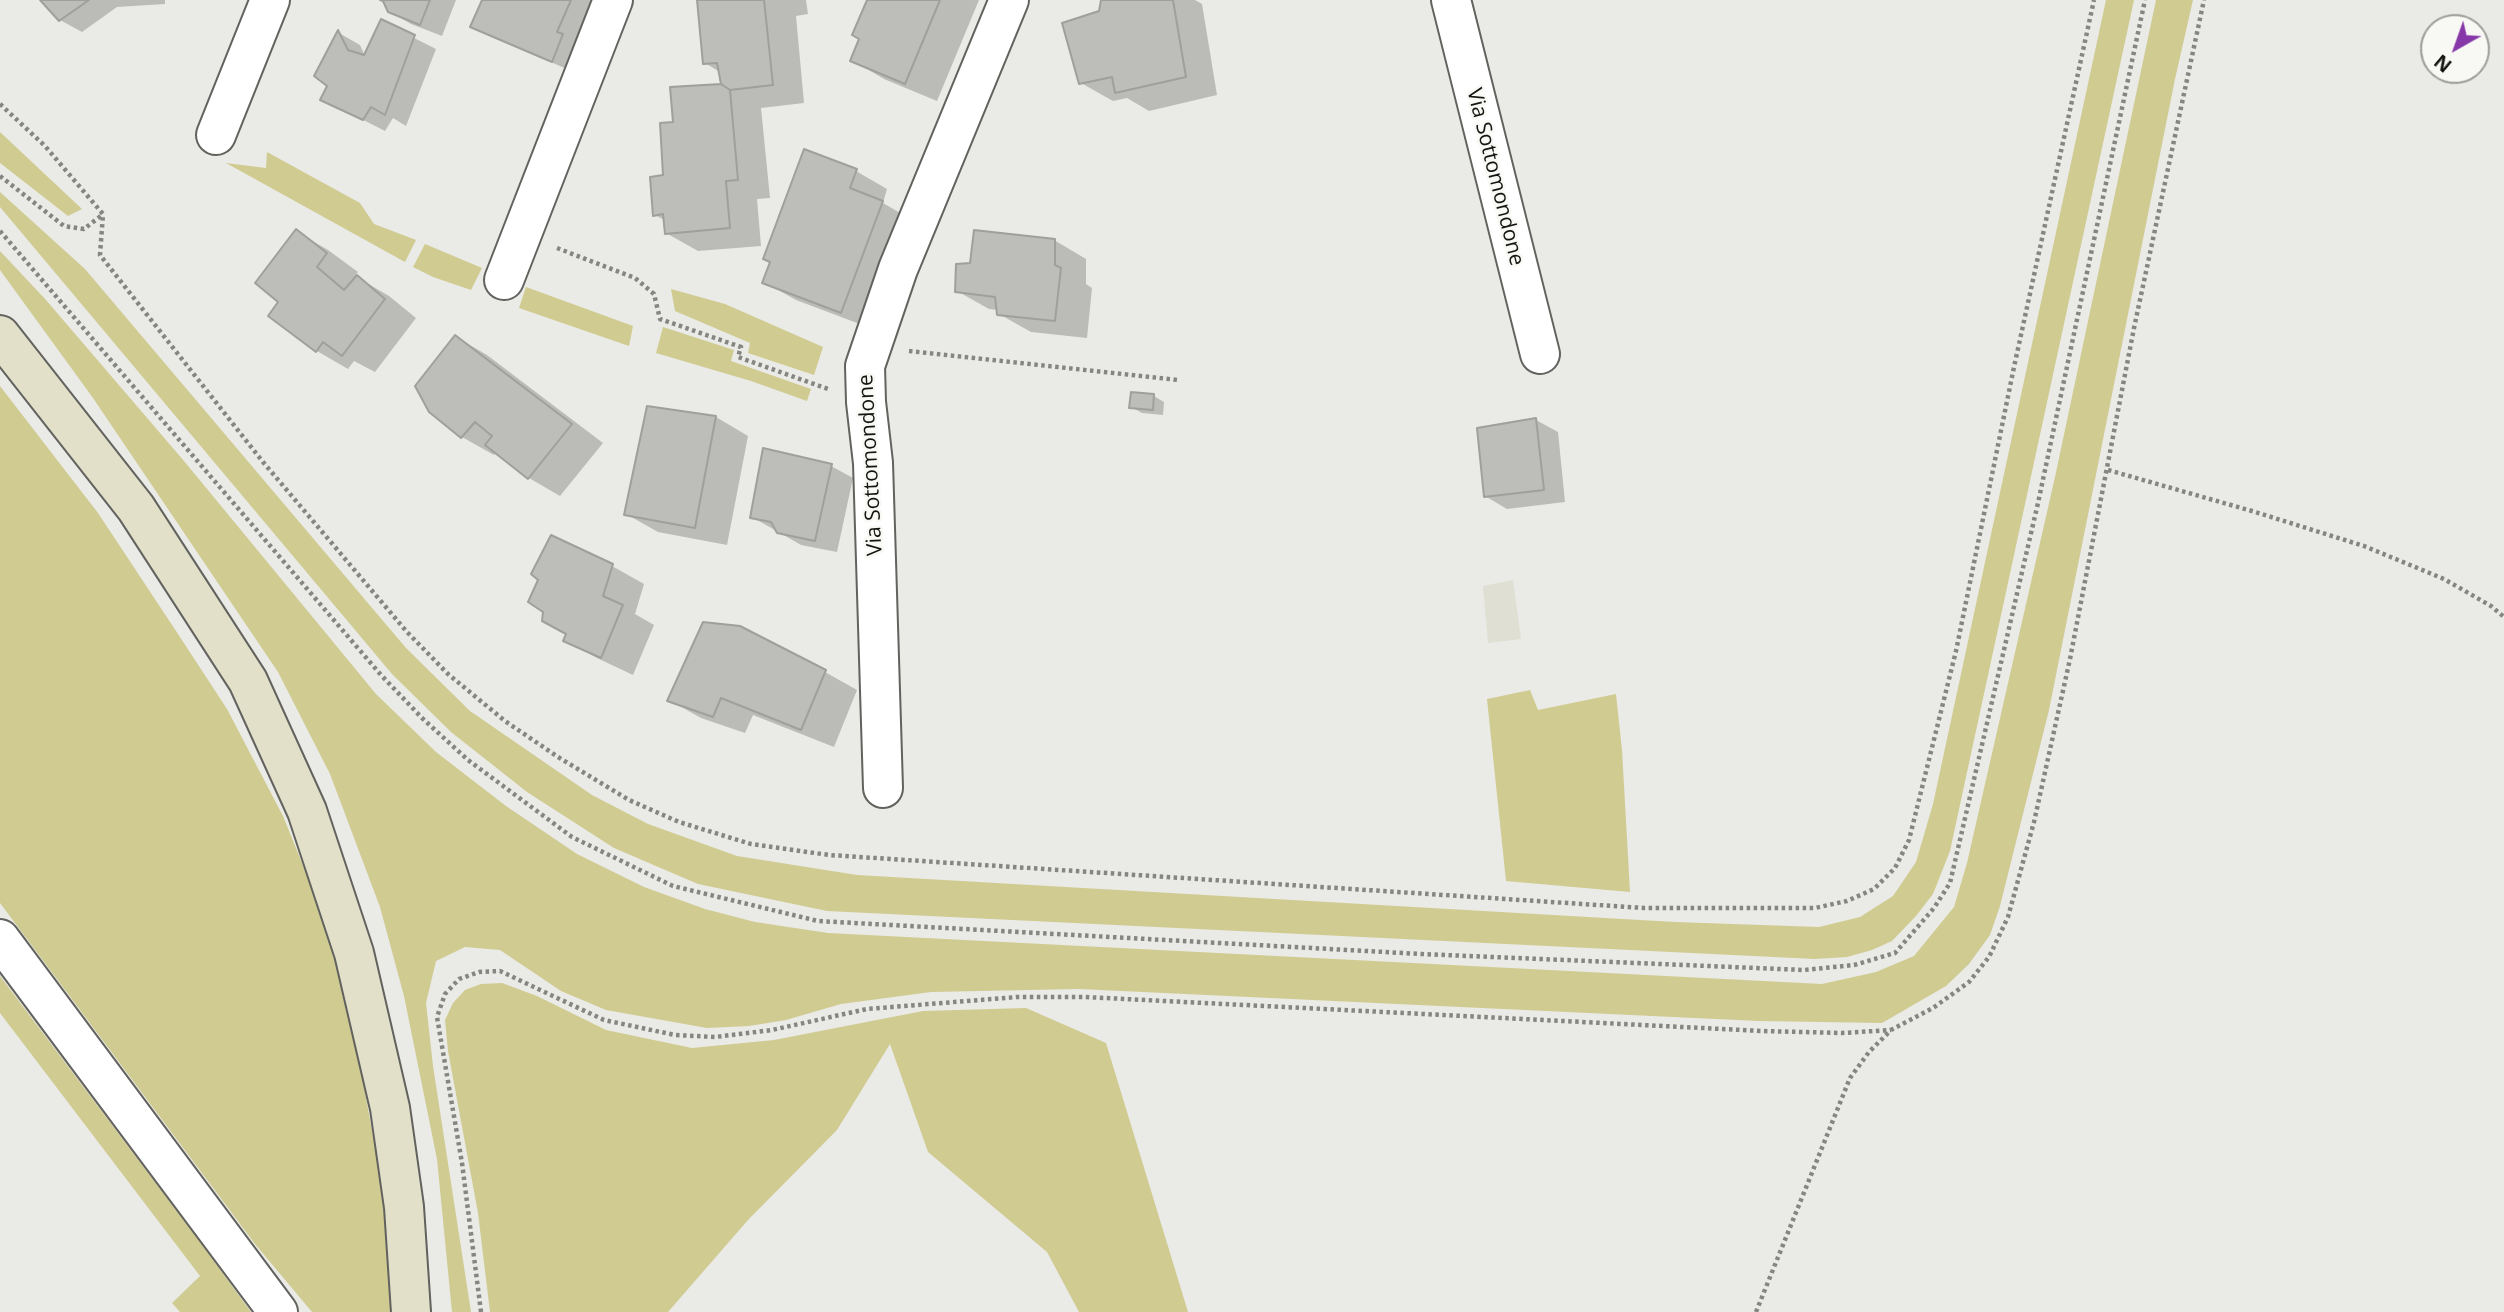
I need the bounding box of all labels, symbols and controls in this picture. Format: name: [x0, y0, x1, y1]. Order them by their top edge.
north arrow: [2420, 14, 2490, 84]
text: N: [2429, 49, 2457, 78]
street label: Via Sottomondone: [1461, 86, 1529, 268]
street label: Via Sottomondone: [854, 374, 888, 556]

